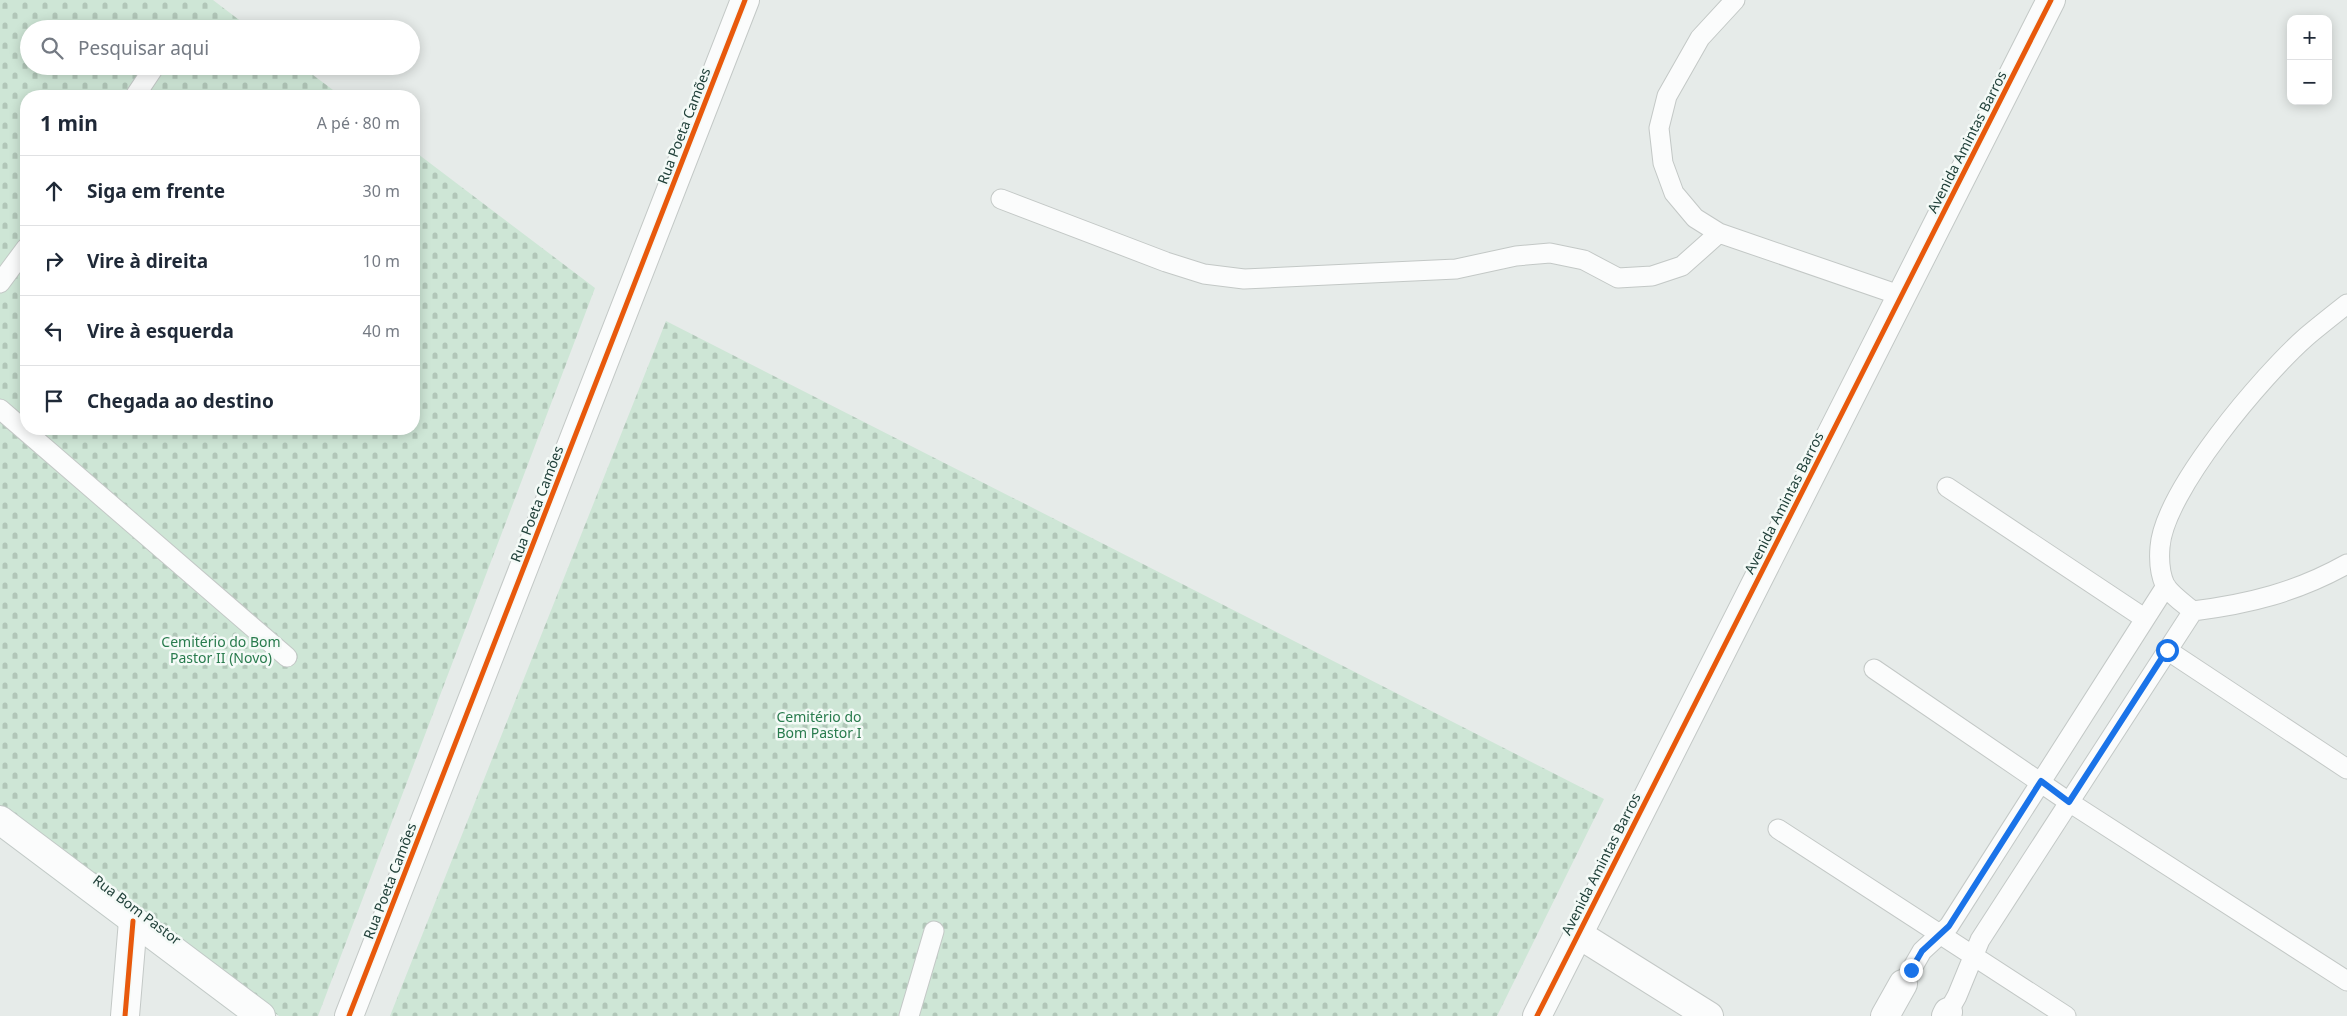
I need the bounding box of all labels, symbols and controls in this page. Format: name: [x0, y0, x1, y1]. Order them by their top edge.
map controls: [2287, 15, 2332, 105]
button: +: [2287, 15, 2332, 60]
search box: [20, 20, 420, 75]
icon: search: [38, 34, 66, 62]
text: Pesquisar aqui: [78, 35, 209, 61]
button: −: [2287, 60, 2332, 105]
street label: Rua Poeta Camões: [653, 65, 715, 187]
street label: Avenida Amintas Barros: [1922, 67, 2011, 216]
text: 1 min: [40, 109, 98, 137]
text: A pé · 80 m: [317, 112, 400, 134]
icon: ahead: [40, 177, 68, 205]
text: Siga em frente: [87, 178, 225, 204]
text: 30 m: [363, 180, 400, 202]
icon: right: [40, 247, 68, 275]
text: Vire à direita: [87, 248, 208, 274]
text: 10 m: [363, 250, 400, 272]
icon: left: [40, 317, 68, 345]
text: Vire à esquerda: [87, 318, 234, 344]
text: 40 m: [363, 320, 400, 342]
icon: arrive: [40, 387, 68, 415]
text: Chegada ao destino: [87, 388, 274, 414]
street label: Avenida Amintas Barros: [1739, 428, 1828, 577]
street label: Rua Poeta Camões: [506, 443, 568, 565]
park label: Cemitério do Bom Pastor II (Novo): [161, 632, 281, 667]
route start: [2156, 639, 2179, 662]
park label: Cemitério do Bom Pastor I: [776, 707, 862, 742]
street label: Avenida Amintas Barros: [1556, 789, 1645, 938]
street label: Rua Poeta Camões: [359, 820, 421, 942]
street label: Rua Bom Pastor: [89, 870, 185, 949]
route end: [1900, 959, 1923, 982]

